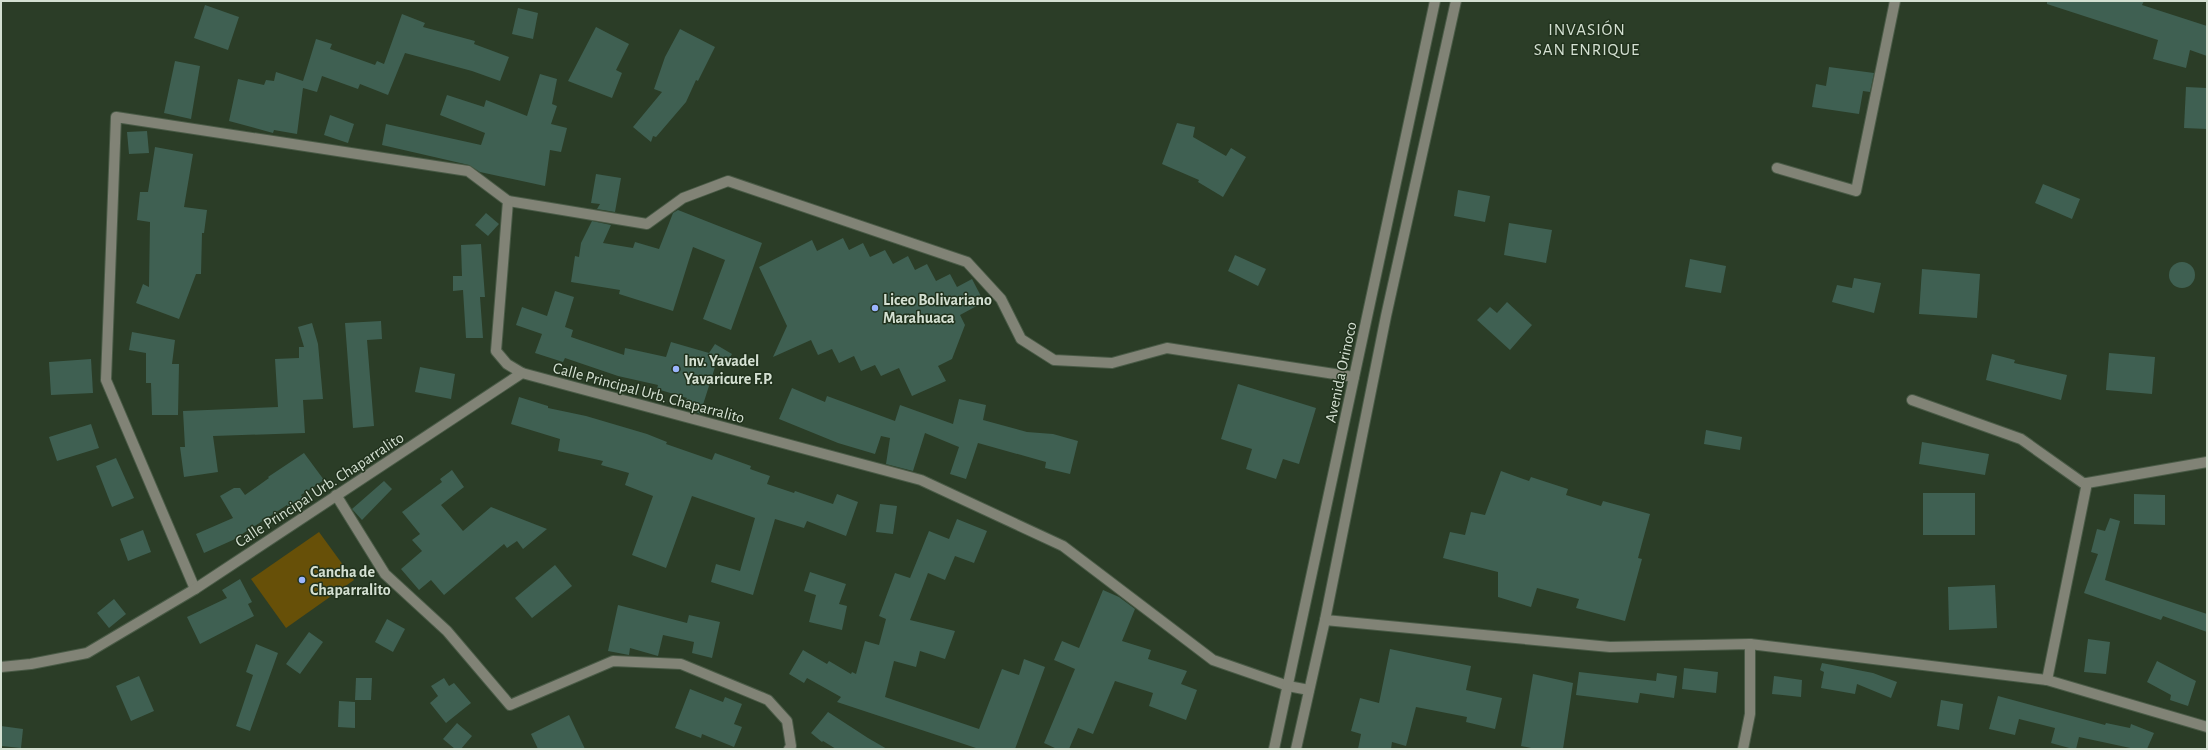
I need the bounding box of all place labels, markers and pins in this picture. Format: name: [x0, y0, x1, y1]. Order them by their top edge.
place label: Liceo Bolivariano Marahuaca: [883, 292, 992, 326]
marker: Liceo Bolivariano Marahuaca: [870, 303, 880, 313]
place label: Inv. Yavadel Yavaricure F.P.: [684, 353, 773, 387]
marker: Inv. Yavadel Yavaricure F.P.: [671, 364, 681, 374]
place label: Cancha de Chaparralito: [310, 564, 391, 598]
marker: Cancha de Chaparralito: [297, 575, 307, 585]

